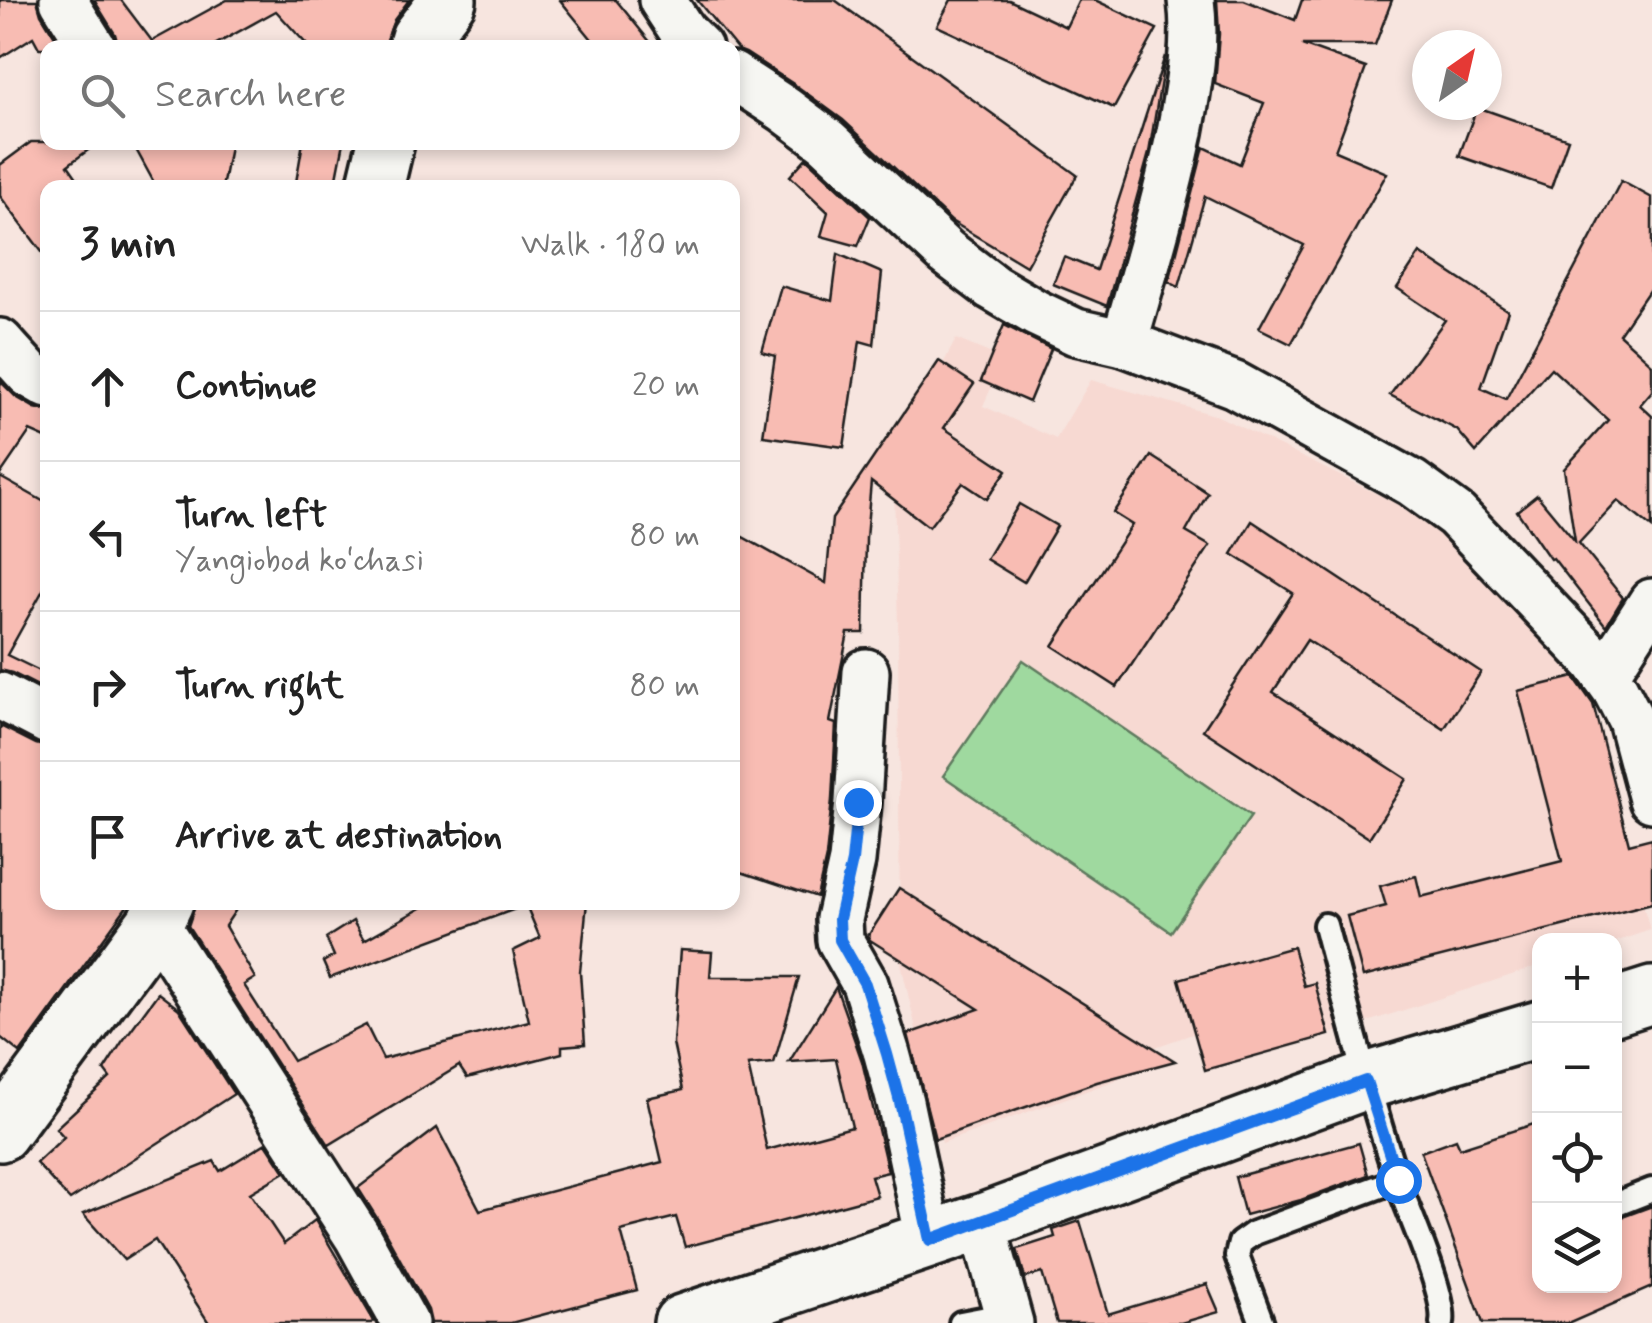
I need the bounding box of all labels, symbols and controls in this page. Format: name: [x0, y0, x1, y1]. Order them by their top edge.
north arrow: [1412, 30, 1502, 120]
search box: [40, 40, 740, 150]
icon: search: [75, 68, 130, 123]
text: Search here: [155, 71, 346, 120]
text: 3 min: [80, 218, 177, 273]
text: Walk · 180 m: [521, 224, 700, 266]
icon: ahead: [80, 359, 135, 414]
text: Continue: [175, 362, 317, 411]
text: 20 m: [632, 365, 700, 407]
text: Turn left: [175, 491, 327, 540]
icon: left: [80, 509, 135, 564]
text: 80 m: [630, 515, 700, 557]
text: Yangiobod koʻchasi: [175, 540, 424, 582]
icon: right: [80, 659, 135, 714]
text: Turn right: [175, 662, 344, 711]
text: 80 m: [630, 665, 700, 707]
route end: [836, 780, 882, 826]
icon: arrive: [80, 809, 135, 864]
text: Arrive at destination: [175, 812, 502, 861]
map controls: [1532, 933, 1622, 1293]
button: +: [1532, 933, 1622, 1023]
button: −: [1532, 1023, 1622, 1113]
button: locate: [1532, 1113, 1622, 1203]
route start: [1376, 1158, 1422, 1204]
button: layers: [1532, 1203, 1622, 1293]

